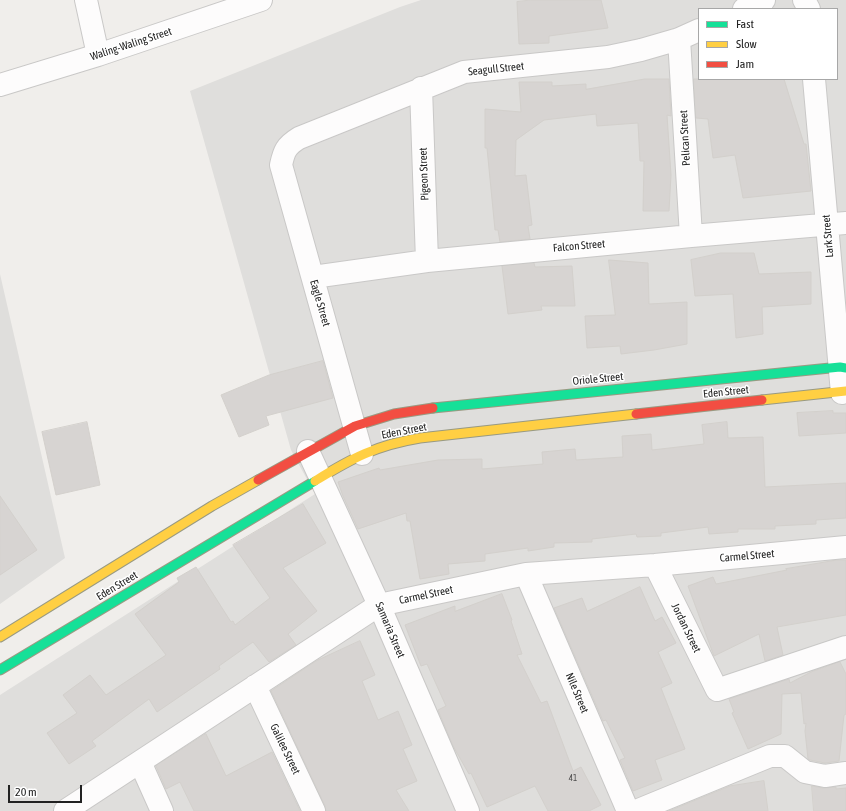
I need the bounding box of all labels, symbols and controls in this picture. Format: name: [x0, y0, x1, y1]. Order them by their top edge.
legend: [698, 8, 838, 80]
text: Fast: [736, 17, 754, 31]
street label: Waling-Waling Street: [89, 25, 173, 63]
text: Slow: [736, 37, 757, 51]
text: Jam: [736, 57, 754, 71]
street label: Seagull Street: [467, 59, 525, 79]
street label: Pelican Street: [677, 110, 693, 166]
street label: Pigeon Street: [416, 147, 432, 201]
street label: Lark Street: [820, 214, 836, 258]
street label: Falcon Street: [552, 237, 606, 255]
street label: Eagle Street: [307, 278, 333, 328]
street label: Oriole Street: [572, 370, 624, 388]
street label: Eden Street: [703, 383, 749, 401]
street label: Eden Street: [380, 420, 428, 442]
street label: Carmel Street: [719, 547, 775, 565]
street label: Eden Street: [94, 569, 140, 603]
street label: Carmel Street: [398, 583, 454, 607]
street label: Samaria Street: [372, 600, 408, 660]
street label: Jordan Street: [668, 601, 704, 655]
street label: Nile Street: [563, 671, 591, 715]
street label: Galilee Street: [267, 721, 303, 777]
house number: 41: [569, 773, 577, 783]
scale bar: [10, 777, 84, 803]
text: 20 m: [15, 785, 37, 799]

